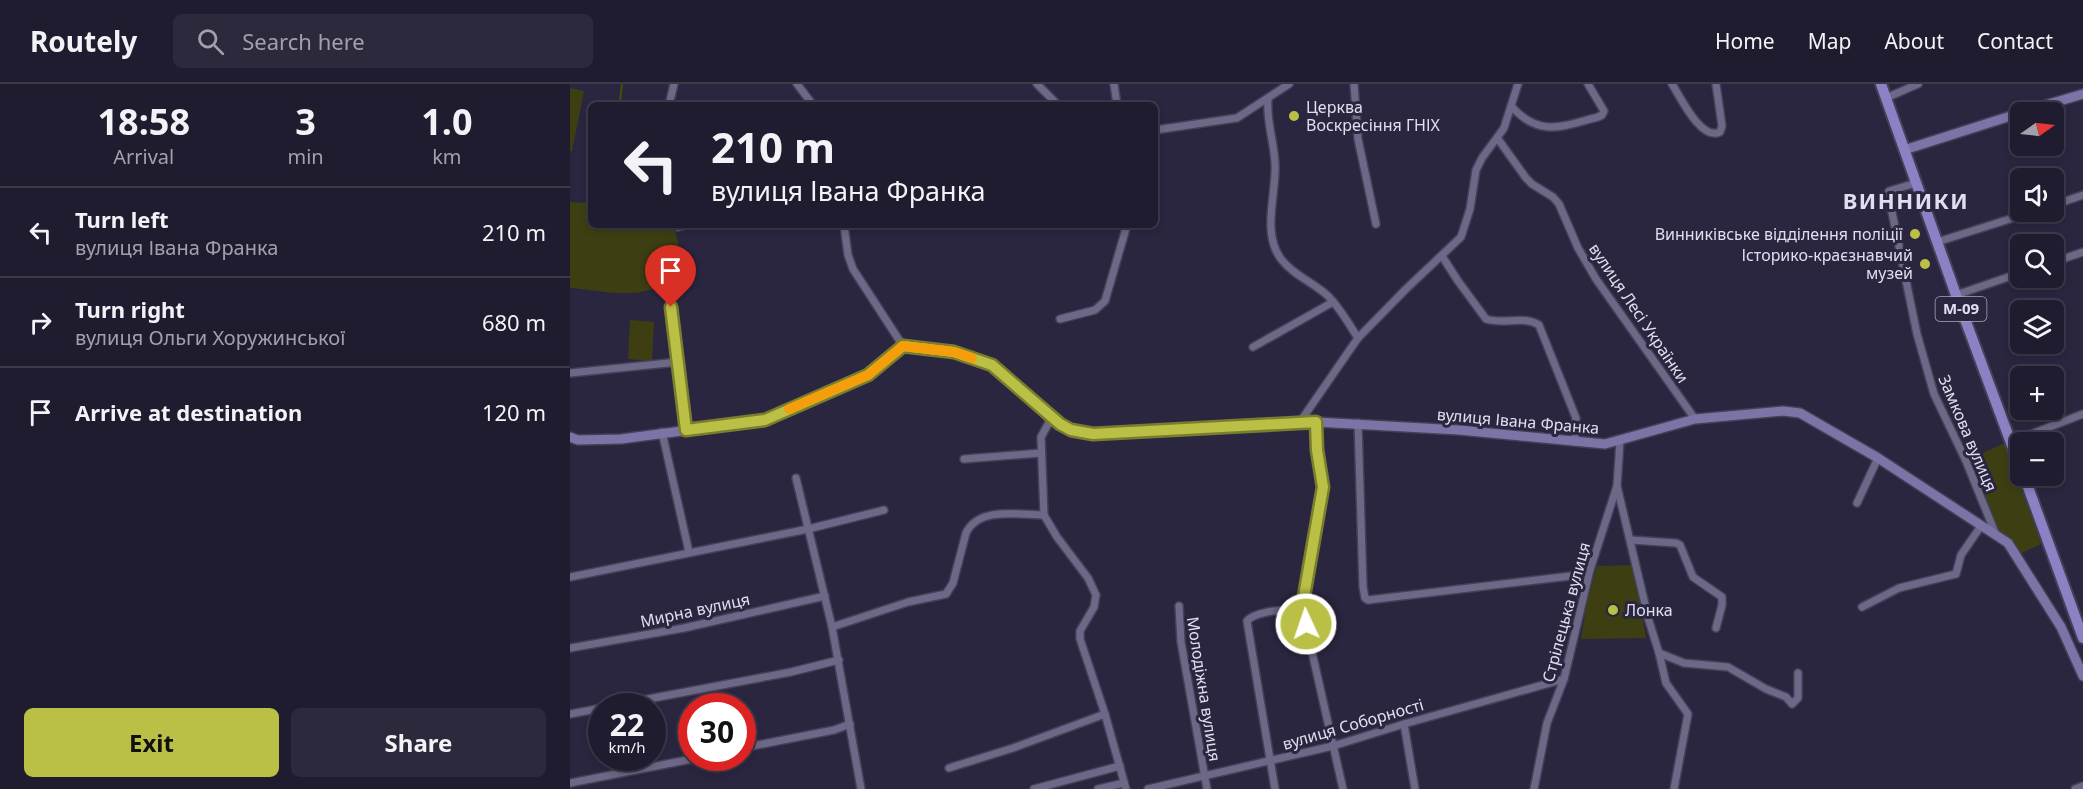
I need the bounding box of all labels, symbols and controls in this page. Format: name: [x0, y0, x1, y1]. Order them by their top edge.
search box: [173, 14, 593, 68]
text: Routely: [30, 22, 137, 60]
icon: search: [194, 25, 227, 58]
text: Search here: [242, 26, 365, 56]
text: Home: [1715, 27, 1775, 55]
text: Map: [1808, 27, 1851, 55]
text: About: [1884, 27, 1944, 55]
text: Contact: [1977, 27, 2053, 55]
place label: Церква Воскресіння ГНІХ: [1306, 96, 1440, 136]
text: 18:58: [97, 97, 190, 146]
text: 3: [295, 97, 316, 146]
text: 1.0: [421, 97, 472, 146]
north arrow: [2010, 102, 2064, 156]
map controls: [2010, 102, 2064, 486]
marker: Церква Воскресіння ГНІХ: [1287, 109, 1301, 123]
text: 210 m: [711, 118, 835, 175]
icon: left: [612, 126, 690, 204]
text: Arrival: [113, 143, 174, 170]
text: min: [287, 143, 324, 170]
text: km: [432, 143, 462, 170]
button: sound: [2010, 168, 2064, 222]
text: вулиця Івана Франка: [711, 172, 985, 209]
district label: ВИННИКИ: [1843, 185, 1969, 215]
text: Turn left: [75, 204, 169, 234]
icon: left: [24, 216, 57, 249]
text: 210 m: [482, 217, 546, 247]
place label: Винниківське відділення поліції: [1655, 223, 1903, 245]
marker: Винниківське відділення поліції: [1908, 227, 1922, 241]
text: вулиця Івана Франка: [75, 234, 278, 261]
button: search: [2010, 234, 2064, 288]
street label: вулиця Лесі Українки: [1584, 239, 1694, 387]
place label: Історико-краєзнавчий музей: [1741, 244, 1913, 284]
pin: [645, 245, 696, 307]
icon: arrive: [654, 254, 687, 287]
marker: Історико-краєзнавчий музей: [1918, 257, 1932, 271]
text: Turn right: [75, 294, 185, 324]
road number: М-09: [1936, 297, 1986, 321]
button: layers: [2010, 300, 2064, 354]
icon: right: [24, 306, 57, 339]
text: 680 m: [482, 307, 546, 337]
text: вулиця Ольги Хоружинської: [75, 324, 345, 351]
button: +: [2010, 366, 2064, 420]
street label: Замкова вулиця: [1934, 371, 2002, 495]
icon: arrive: [24, 396, 57, 429]
text: Arrive at destination: [75, 397, 302, 427]
text: 120 m: [482, 397, 546, 427]
street label: вулиця Івана Франка: [1436, 403, 1600, 439]
button: −: [2010, 432, 2064, 486]
street label: Стрілецька вулиця: [1537, 540, 1595, 684]
street label: Мирна вулиця: [638, 588, 752, 632]
position arrow: [1274, 592, 1338, 656]
place label: Лонка: [1625, 599, 1673, 621]
marker: Лонка: [1606, 603, 1620, 617]
street label: Молодіжна вулиця: [1182, 615, 1226, 763]
speed limit sign: 30: [678, 693, 756, 771]
street label: вулиця Соборності: [1280, 693, 1426, 755]
text: 22: [610, 704, 644, 745]
button: Exit: [24, 708, 279, 777]
button: Share: [291, 708, 546, 777]
text: km/h: [609, 737, 645, 757]

